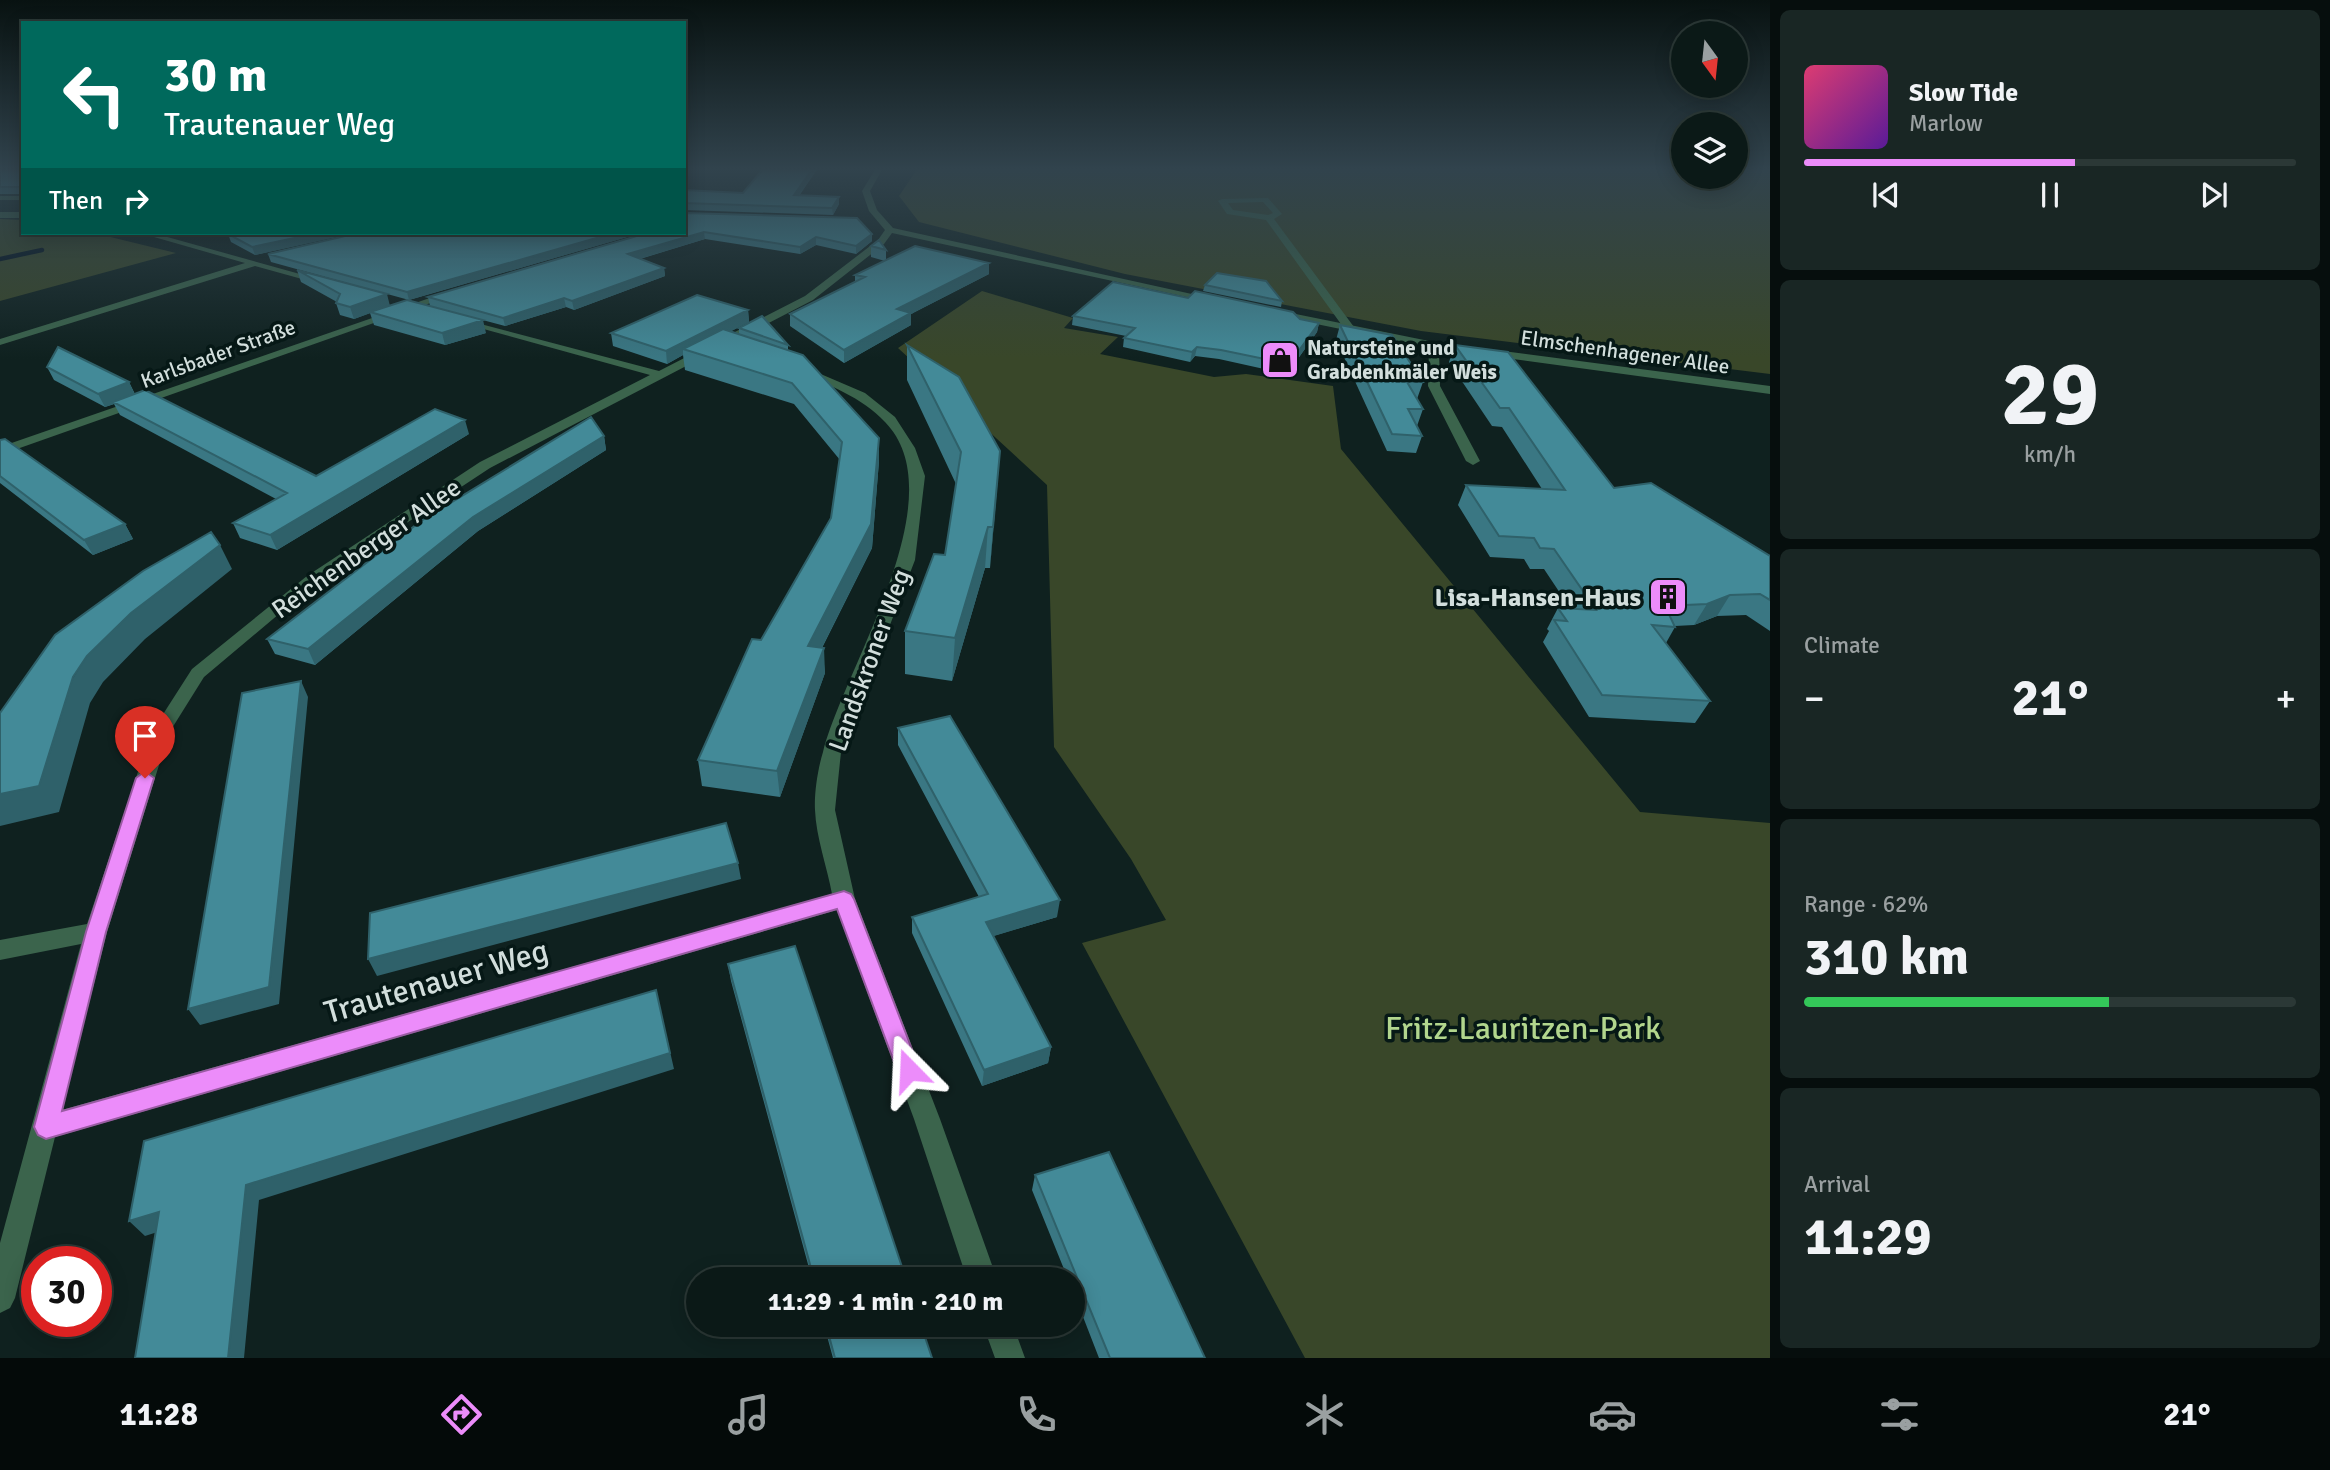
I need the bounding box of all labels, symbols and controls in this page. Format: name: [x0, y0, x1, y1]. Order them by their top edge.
north arrow: [1671, 21, 1748, 98]
map controls: [1671, 21, 1748, 189]
text: 30 m: [164, 45, 267, 105]
icon: left: [49, 49, 140, 140]
text: Slow Tide: [1909, 77, 2018, 109]
text: Trautenauer Weg: [164, 105, 395, 144]
text: Marlow: [1909, 109, 1983, 138]
button: layers: [1671, 112, 1748, 189]
icon: previous: [1867, 176, 1905, 214]
icon: pause: [2031, 176, 2069, 214]
icon: next: [2195, 176, 2233, 214]
icon: right: [117, 182, 155, 220]
text: Then: [49, 185, 103, 217]
street label: Karlsbader Straße: [137, 314, 299, 394]
street label: Elmschenhagener Allee: [1519, 324, 1731, 380]
place label: Natursteine und Grabdenkmäler Weis: [1307, 335, 1497, 385]
text: 29: [2001, 338, 2099, 451]
shop icon: Natursteine und Grabdenkmäler Weis: [1259, 339, 1301, 381]
text: km/h: [2024, 440, 2076, 469]
street label: Reichenberger Allee: [266, 472, 467, 626]
street label: Landskroner Weg: [822, 565, 918, 756]
building icon: Lisa-Hansen-Haus: [1647, 576, 1689, 618]
place label: Lisa-Hansen-Haus: [1435, 582, 1641, 614]
text: Climate: [1804, 631, 1880, 660]
text: 21°: [2012, 666, 2088, 730]
text: −: [1804, 675, 1825, 722]
text: +: [2275, 675, 2296, 722]
pin: [115, 706, 175, 778]
icon: arrive: [126, 717, 164, 755]
text: Range · 62%: [1804, 890, 1928, 919]
text: 310 km: [1804, 925, 1969, 989]
street label: Trautenauer Weg: [320, 931, 553, 1032]
park label: Fritz-Lauritzen-Park: [1385, 1009, 1661, 1048]
position arrow: [872, 1033, 946, 1107]
text: Arrival: [1804, 1170, 1870, 1199]
text: 11:29: [1804, 1205, 1932, 1269]
speed limit sign: 30: [21, 1246, 112, 1337]
text: 11:29 · 1 min · 210 m: [768, 1286, 1003, 1318]
icon: directions: [437, 1390, 486, 1439]
icon: music: [724, 1390, 773, 1439]
icon: phone: [1012, 1390, 1061, 1439]
icon: climate: [1300, 1390, 1349, 1439]
icon: car: [1588, 1390, 1637, 1439]
icon: filters: [1875, 1390, 1924, 1439]
text: 11:28: [119, 1395, 198, 1434]
text: 21°: [2163, 1395, 2211, 1434]

